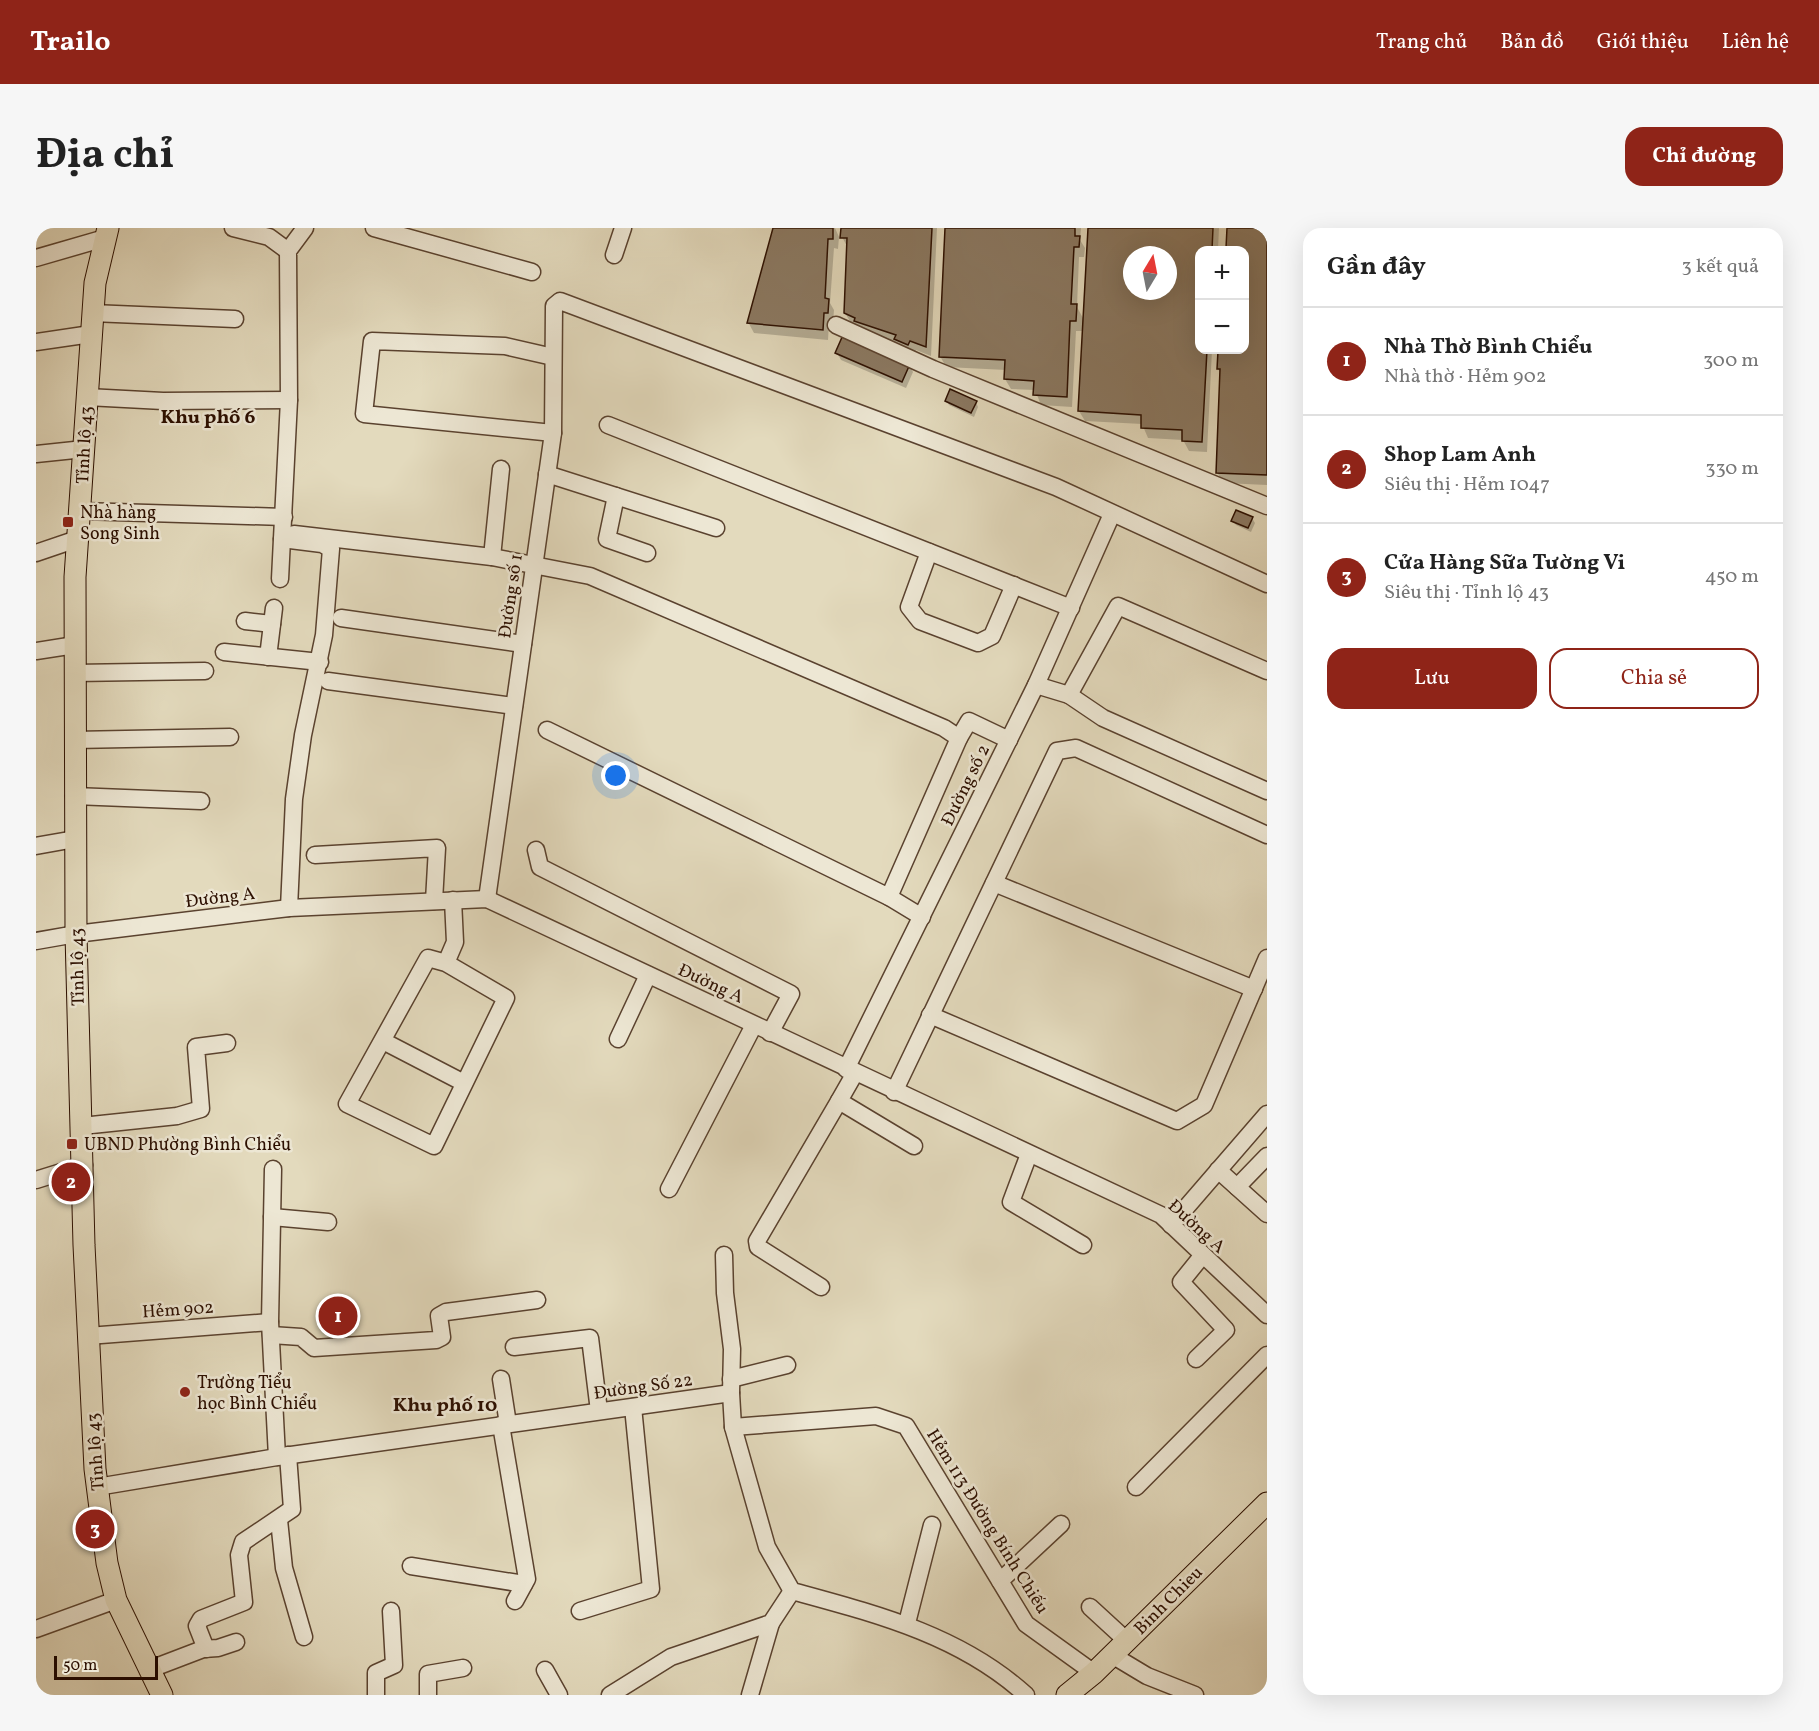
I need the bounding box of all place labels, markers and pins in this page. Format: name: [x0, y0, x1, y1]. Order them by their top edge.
place label: Nhà hàng Song Sinh: [80, 501, 160, 547]
marker: Nhà hàng Song Sinh: [61, 515, 75, 529]
place label: UBND Phường Bình Chiểu: [84, 1133, 291, 1158]
marker: UBND Phường Bình Chiểu: [65, 1137, 79, 1151]
pin: 2: [51, 1160, 90, 1204]
pin: 1: [318, 1294, 358, 1338]
place label: Trường Tiểu học Bình Chiểu: [197, 1371, 317, 1417]
marker: Trường Tiểu học Bình Chiểu: [178, 1385, 192, 1399]
pin: 3: [76, 1506, 114, 1552]

